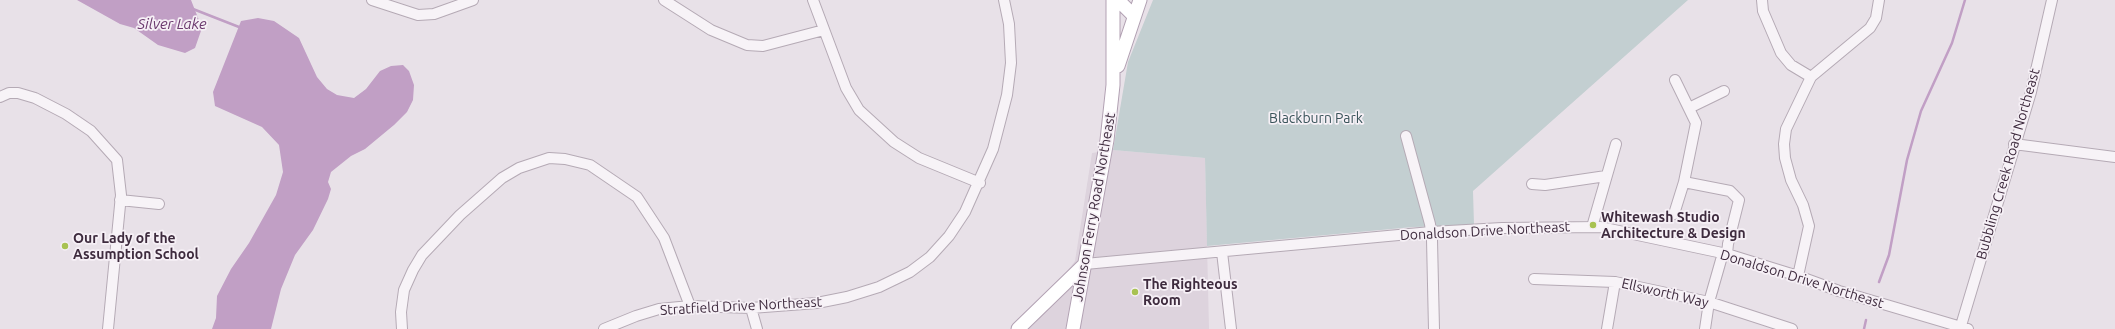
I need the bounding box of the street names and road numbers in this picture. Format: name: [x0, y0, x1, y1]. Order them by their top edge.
street label: Bubbling Creek Road Northeast: [1973, 66, 2043, 262]
street label: Johnson Ferry Road Northeast: [1069, 111, 1119, 303]
street label: Donaldson Drive Northeast: [1399, 218, 1571, 244]
street label: Donaldson Drive Northeast: [1718, 246, 1886, 312]
street label: Ellsworth Way: [1620, 275, 1710, 311]
street label: Stratfield Drive Northeast: [660, 293, 822, 319]

